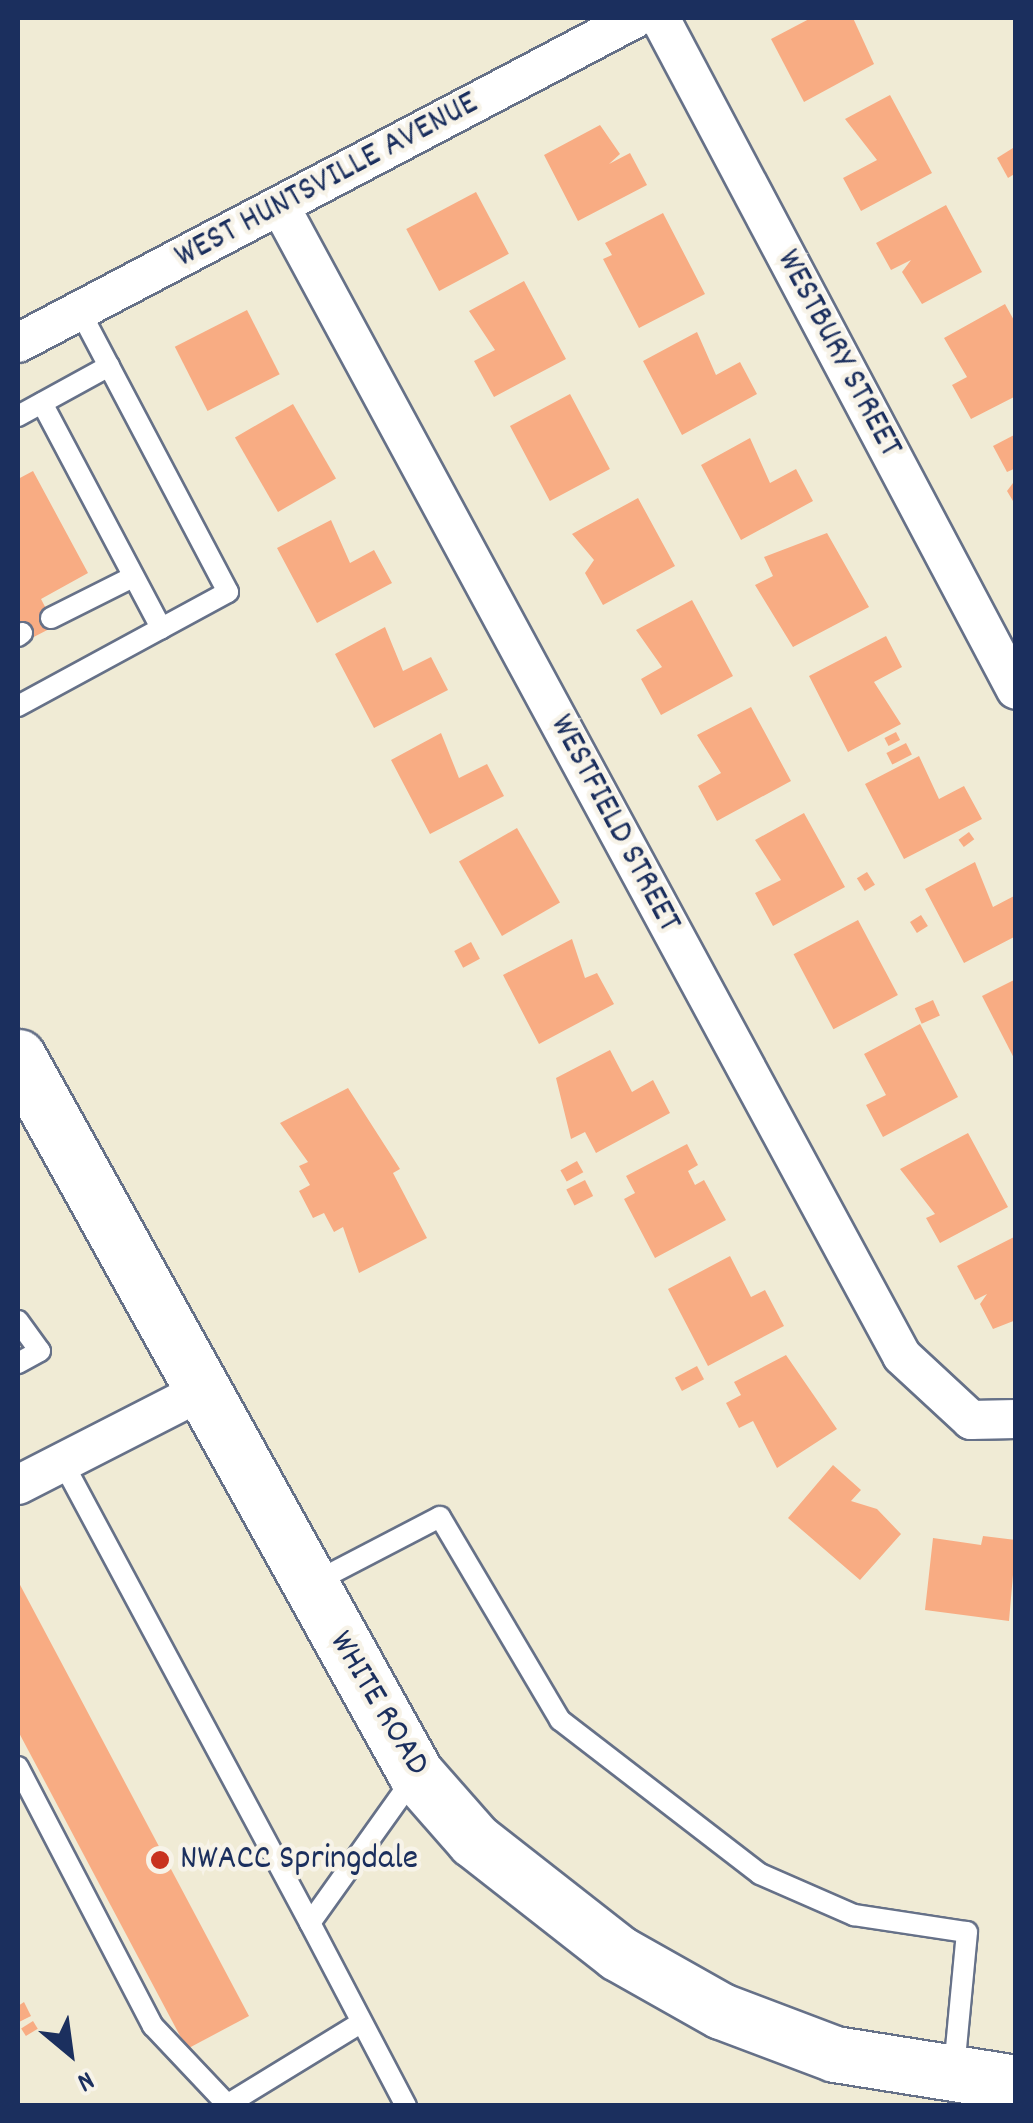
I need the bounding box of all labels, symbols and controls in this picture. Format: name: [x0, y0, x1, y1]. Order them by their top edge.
street label: WEST HUNTSVILLE AVENUE: [168, 83, 486, 279]
street label: WESTBURY STREET: [766, 243, 910, 465]
street label: WESTFIELD STREET: [539, 708, 689, 940]
street label: WHITE ROAD: [319, 1624, 437, 1784]
place label: NWACC Springdale: [180, 1839, 418, 1881]
marker: NWACC Springdale: [149, 1849, 171, 1871]
north arrow: [20, 2003, 120, 2103]
text: N: [69, 2058, 100, 2100]

